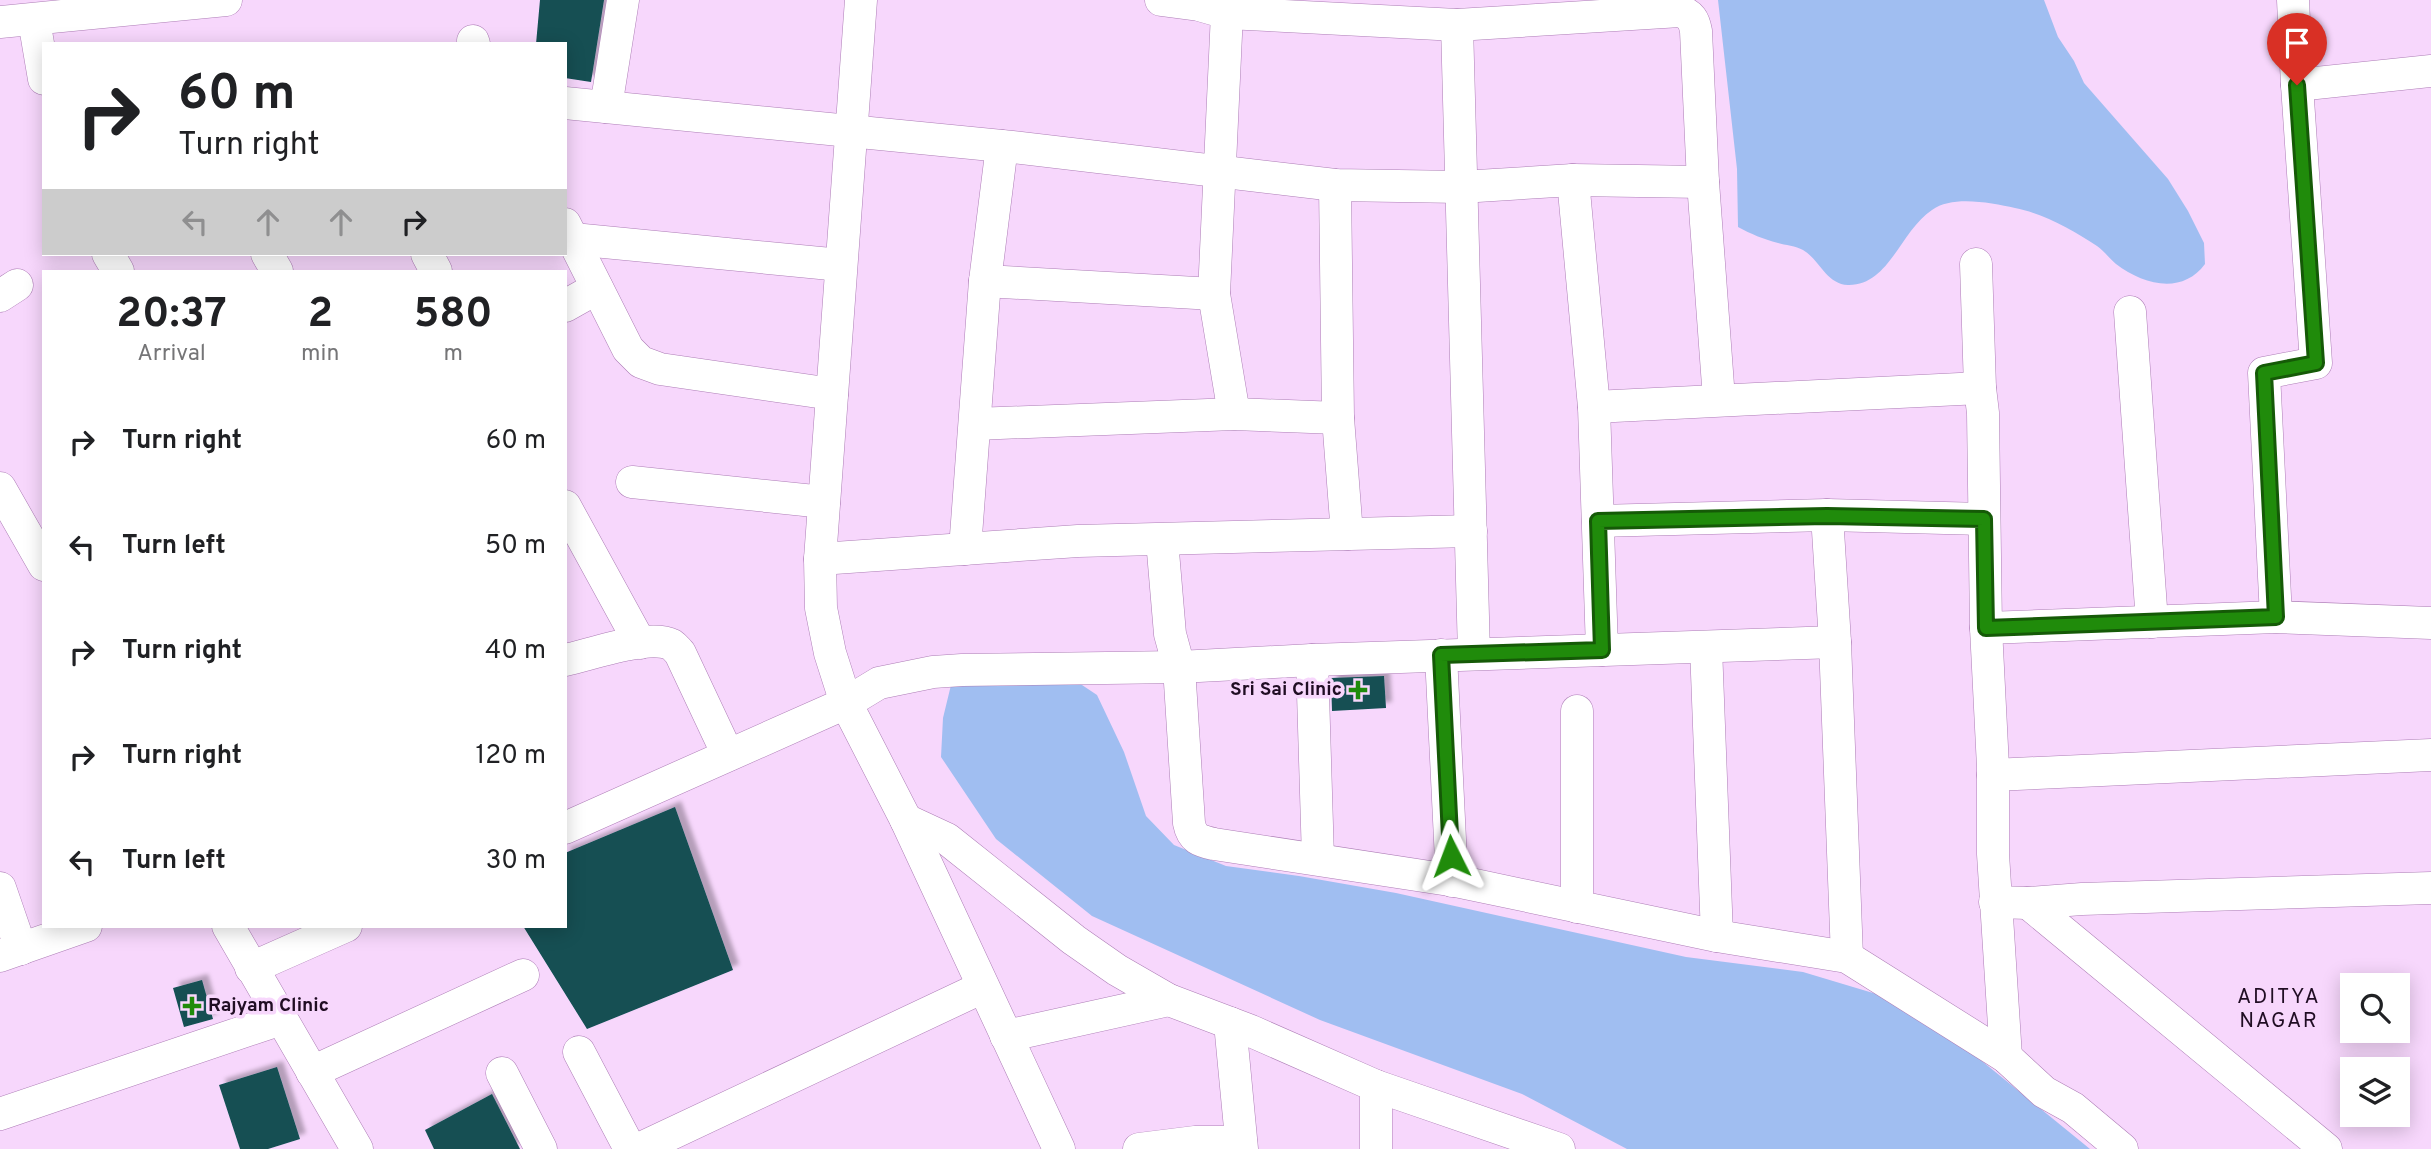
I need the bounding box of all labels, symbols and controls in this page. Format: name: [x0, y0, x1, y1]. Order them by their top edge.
pin: [2267, 13, 2327, 85]
icon: arrive: [2278, 24, 2316, 62]
text: 60 m: [178, 65, 296, 127]
icon: right: [63, 70, 154, 161]
text: Turn right: [178, 126, 320, 166]
icon: left: [176, 203, 214, 241]
icon: ahead: [249, 203, 287, 241]
icon: ahead: [322, 203, 360, 241]
icon: right: [395, 203, 433, 241]
text: 20:37: [116, 289, 227, 342]
text: 2: [307, 289, 333, 342]
text: 580: [414, 289, 493, 342]
text: Arrival: [137, 340, 206, 369]
text: min: [301, 340, 339, 369]
text: m: [443, 340, 463, 369]
icon: right: [63, 423, 101, 461]
text: Turn right: [122, 425, 242, 458]
text: 60 m: [486, 425, 546, 458]
icon: left: [63, 528, 101, 566]
text: Turn left: [122, 530, 226, 563]
text: 50 m: [485, 530, 546, 563]
icon: right: [63, 633, 101, 671]
text: Turn right: [122, 635, 242, 668]
text: 40 m: [485, 635, 546, 668]
place label: Sri Sai Clinic: [1230, 678, 1342, 702]
marker: Sri Sai Clinic: [1348, 680, 1368, 700]
icon: right: [63, 738, 101, 776]
text: Turn right: [122, 740, 242, 773]
text: 120 m: [476, 740, 546, 773]
position arrow: [1414, 819, 1488, 893]
icon: left: [63, 843, 101, 881]
text: Turn left: [122, 845, 226, 878]
text: 30 m: [486, 845, 546, 878]
map controls: [2340, 973, 2410, 1127]
button: search: [2340, 973, 2410, 1043]
district label: ADITYA NAGAR: [2237, 984, 2321, 1035]
place label: Rajyam Clinic: [208, 994, 329, 1018]
marker: Rajyam Clinic: [182, 996, 202, 1016]
button: layers: [2340, 1057, 2410, 1127]

